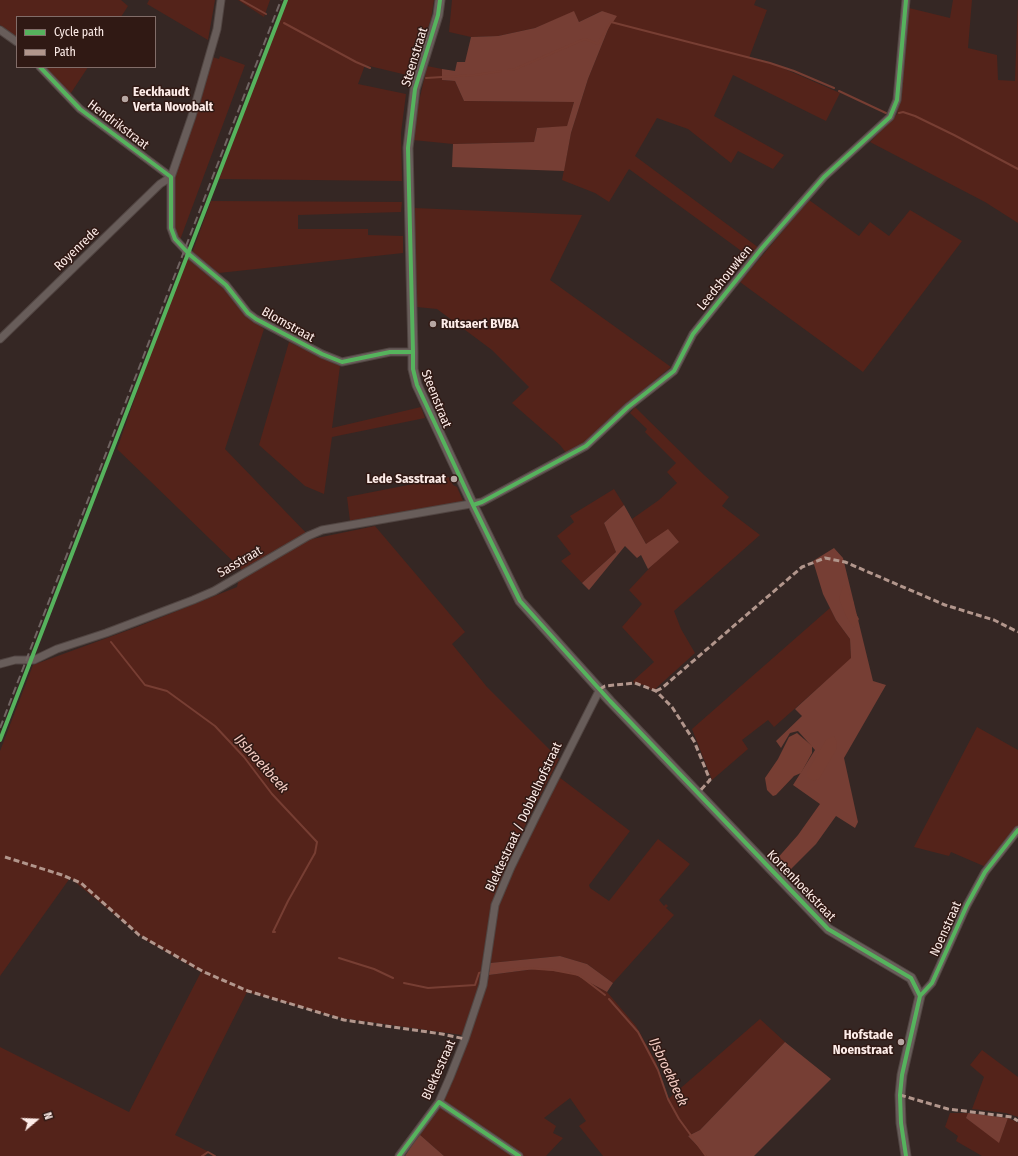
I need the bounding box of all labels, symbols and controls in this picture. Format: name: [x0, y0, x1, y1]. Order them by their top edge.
legend: [16, 16, 156, 68]
text: Cycle path: [54, 25, 104, 39]
street label: Steenstraat: [399, 26, 431, 88]
text: Path: [54, 45, 76, 59]
place label: Eeckhaudt Verta Novobalt: [133, 84, 213, 115]
marker: Eeckhaudt Verta Novobalt: [120, 94, 130, 104]
street label: Hendrikstraat: [84, 97, 152, 153]
street label: Royenrede: [51, 224, 103, 274]
street label: Leedshouwken: [694, 242, 756, 314]
street label: Blomstraat: [259, 304, 317, 346]
place label: Rutsaert BVBA: [441, 316, 519, 332]
marker: Rutsaert BVBA: [428, 319, 438, 329]
street label: Steenstraat: [417, 368, 455, 430]
place label: Lede Sasstraat: [366, 471, 446, 487]
marker: Lede Sasstraat: [449, 474, 459, 484]
street label: Sasstraat: [215, 543, 265, 581]
water label: IJsbroekbeek: [230, 731, 292, 797]
street label: Blektestraat / Dobbelhofstraat: [482, 740, 566, 894]
street label: Kortenhoekstraat: [763, 847, 839, 925]
street label: Noenstraat: [927, 899, 965, 959]
place label: Hofstade Noenstraat: [833, 1027, 893, 1058]
water label: IJsbroekbeek: [645, 1035, 691, 1109]
street label: Blektestraat: [419, 1037, 459, 1103]
marker: Hofstade Noenstraat: [896, 1037, 906, 1047]
north arrow: [16, 1100, 56, 1140]
text: N: [41, 1111, 55, 1121]

